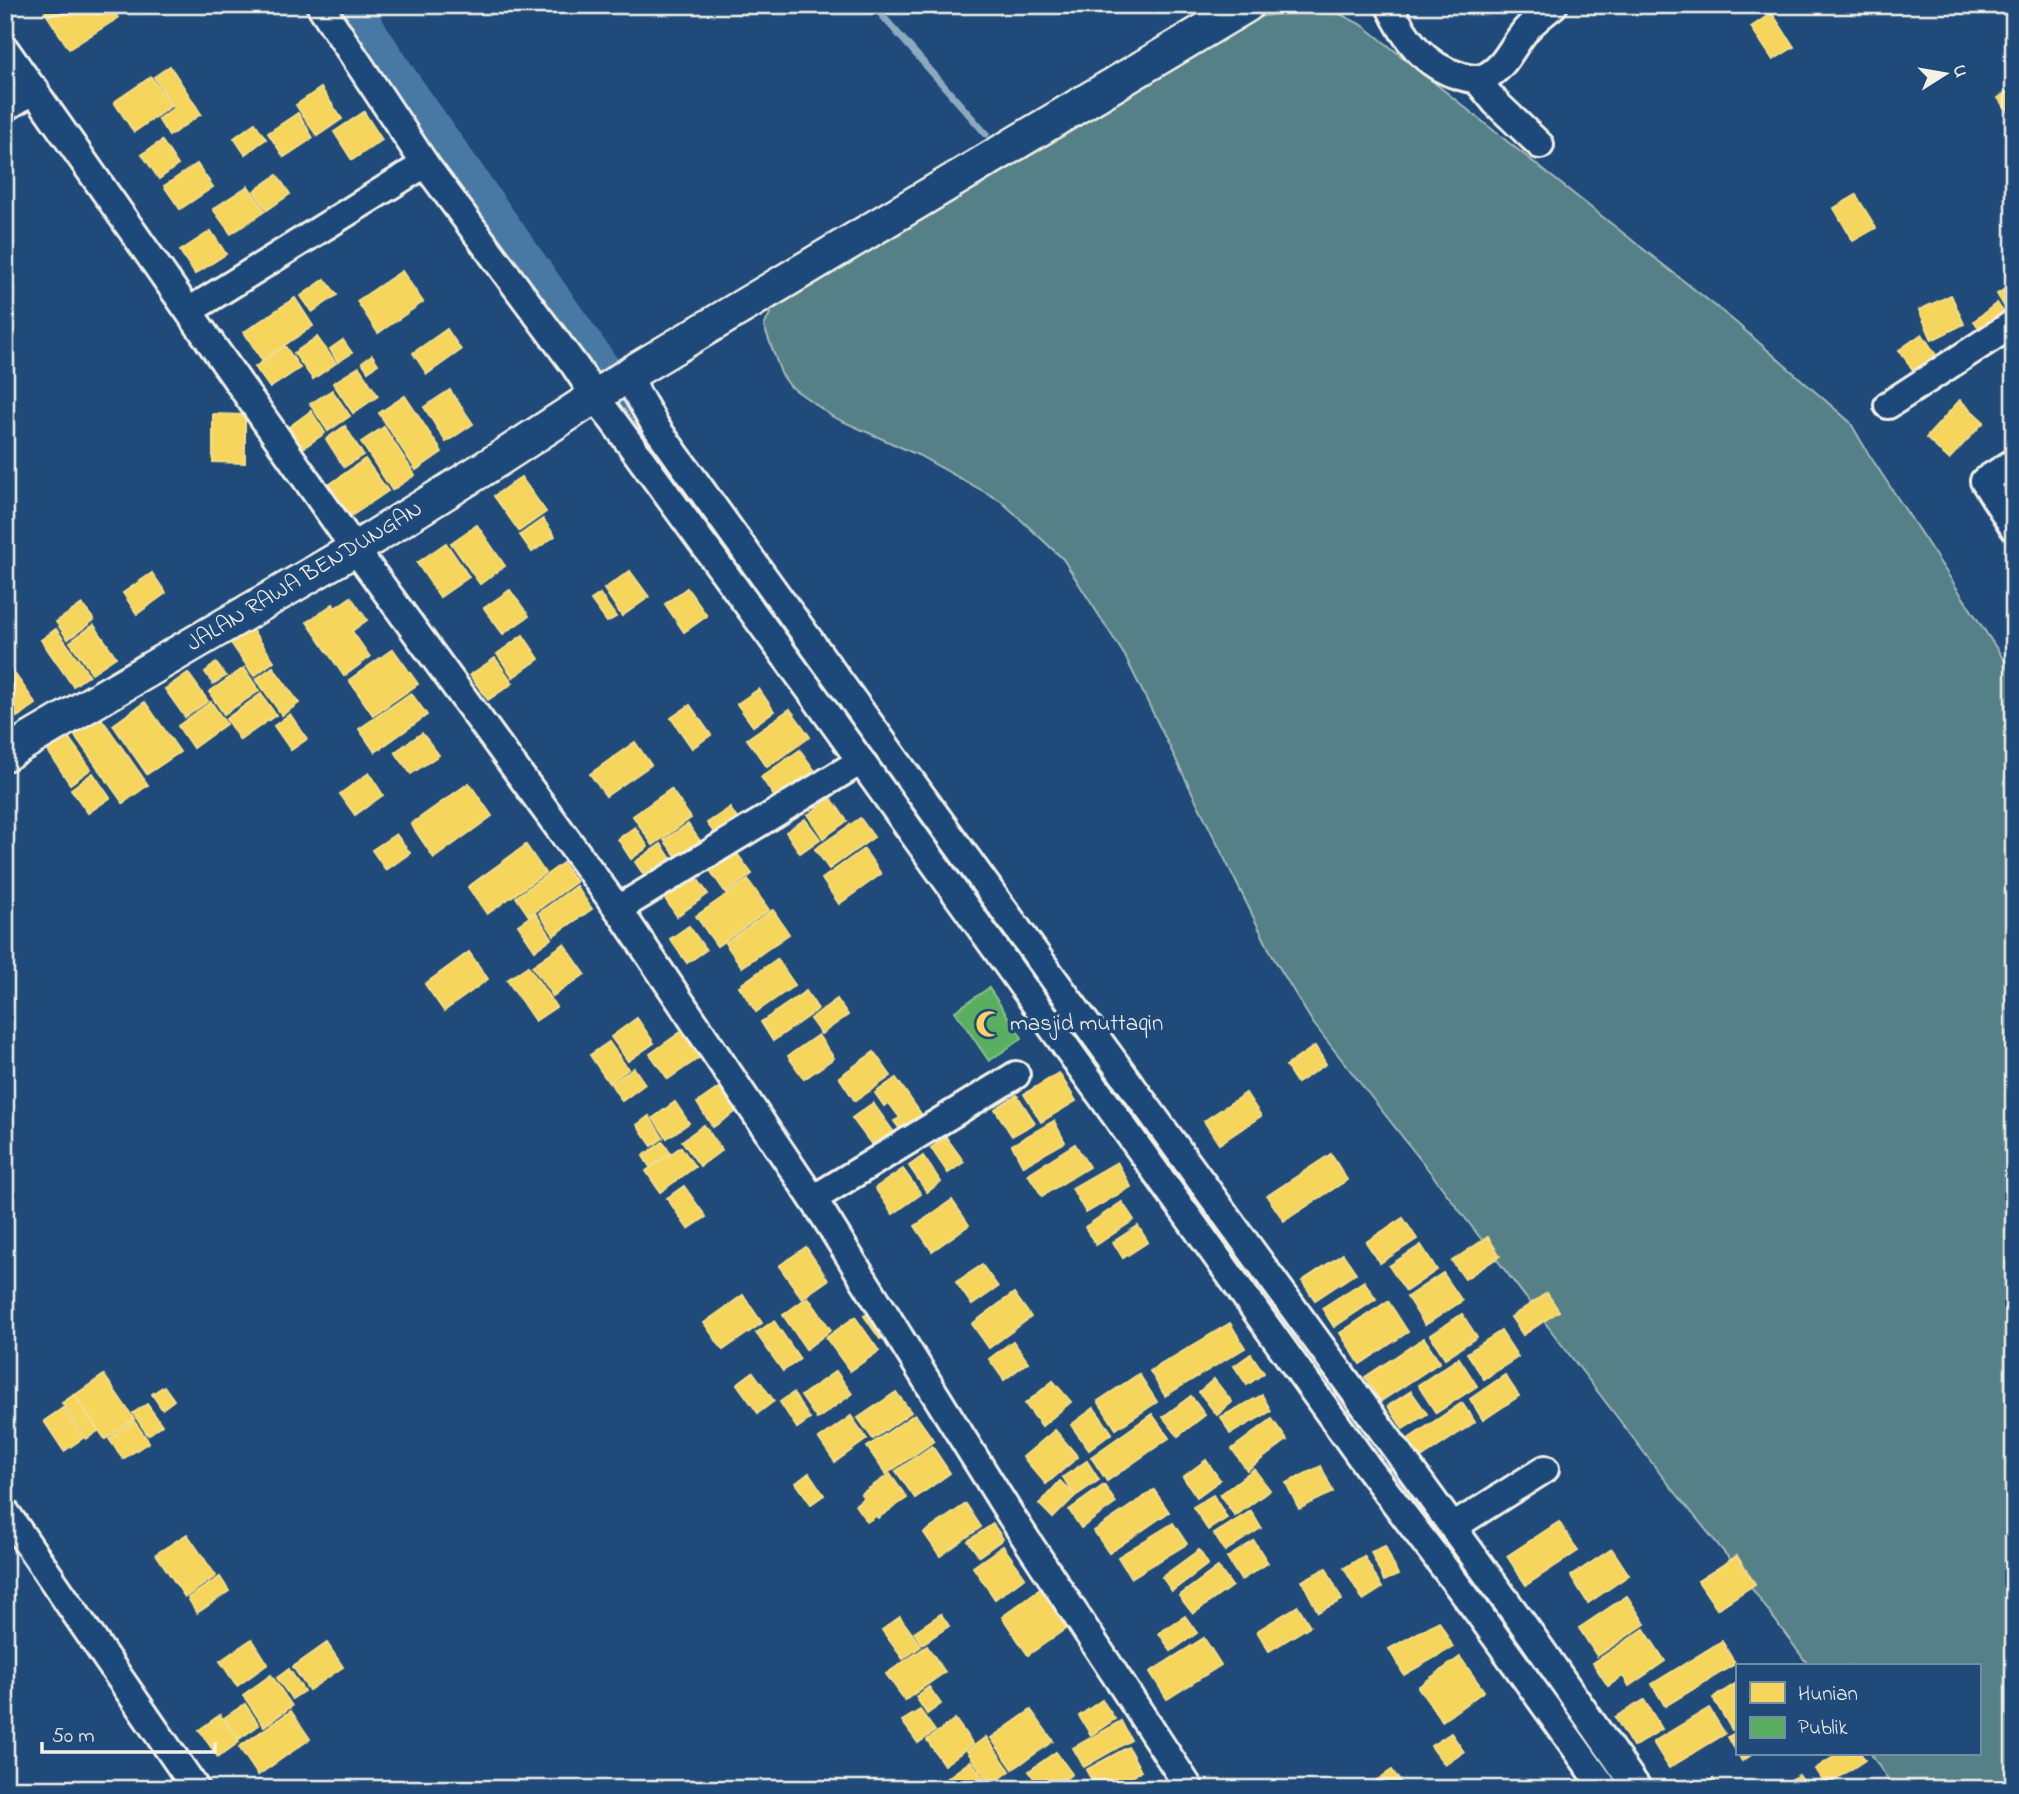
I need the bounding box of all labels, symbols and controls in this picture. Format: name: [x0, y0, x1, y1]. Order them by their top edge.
north arrow: [1910, 38, 1980, 108]
text: U: [1945, 63, 1974, 80]
street label: JALAN RAWA BENDUNGAN: [181, 493, 429, 661]
place label: masjid muttaqin: [1010, 1008, 1163, 1041]
mosque icon: masjid muttaqin: [974, 1009, 1004, 1039]
legend: [1736, 1664, 1980, 1756]
text: Hunian: [1798, 1680, 1858, 1710]
scale bar: [42, 1710, 215, 1754]
text: Publik: [1798, 1714, 1849, 1744]
text: 50 m: [52, 1722, 95, 1752]

